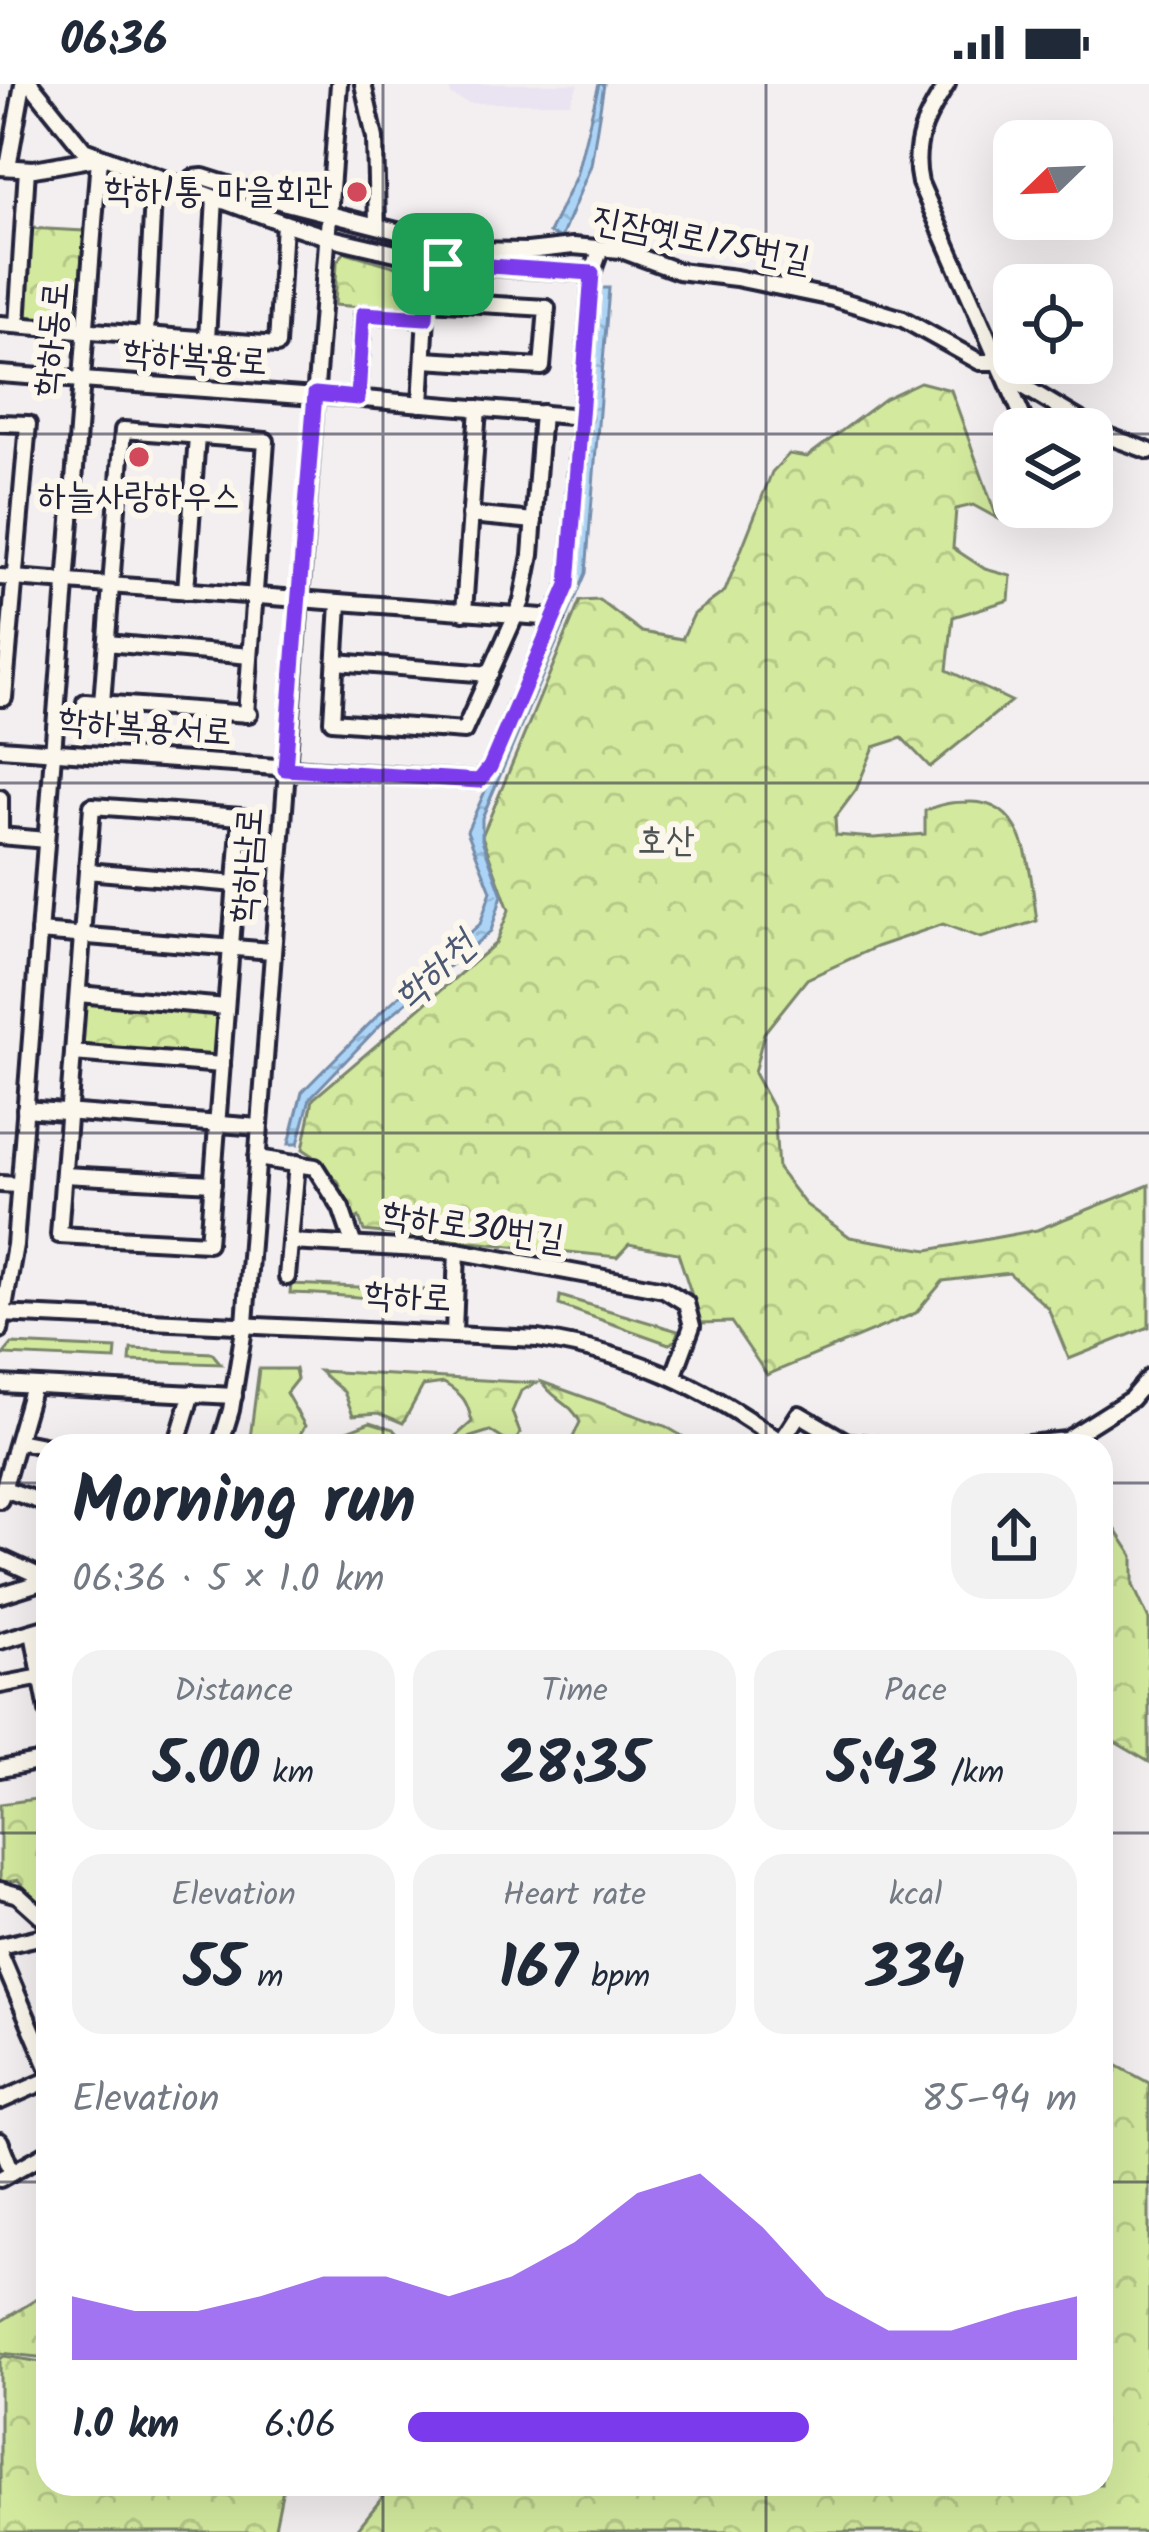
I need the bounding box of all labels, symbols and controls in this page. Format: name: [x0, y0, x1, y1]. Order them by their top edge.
text: 06:36: [60, 6, 168, 78]
north arrow: [993, 120, 1113, 240]
map controls: [993, 120, 1113, 528]
place label: 학하1통 마을회관: [104, 164, 333, 221]
marker: 학하1통 마을회관: [344, 179, 370, 205]
street label: 진잠옛로175번길: [587, 192, 815, 290]
pin: [392, 213, 494, 315]
icon: arrive: [410, 231, 476, 297]
button: locate: [993, 264, 1113, 384]
street label: 학하동로: [20, 279, 86, 399]
street label: 학하복용로: [121, 326, 269, 392]
button: layers: [993, 408, 1113, 528]
marker: 하늘사랑하우스: [126, 444, 152, 470]
place label: 하늘사랑하우스: [38, 469, 240, 526]
street label: 학하복용서로: [56, 694, 234, 762]
street label: 학하남로: [216, 805, 280, 925]
park label: 호산: [637, 814, 695, 871]
water label: 학하천: [380, 915, 494, 1027]
street label: 학하로30번길: [378, 1187, 568, 1269]
street label: 학하로: [363, 1267, 453, 1329]
text: Morning run: [72, 1452, 416, 1557]
button: share: [951, 1473, 1077, 1599]
text: 06:36 · 5 × 1.0 km: [72, 1550, 384, 1612]
text: Distance: [174, 1666, 293, 1719]
text: Time: [541, 1666, 608, 1719]
text: Pace: [884, 1666, 947, 1719]
text: 5.00: [153, 1719, 259, 1815]
text: 28:35: [500, 1719, 649, 1815]
text: 5:43: [827, 1719, 937, 1815]
text: km: [259, 1748, 314, 1801]
text: /km: [937, 1748, 1004, 1801]
text: Elevation: [171, 1870, 296, 1923]
text: Heart rate: [503, 1870, 646, 1923]
text: kcal: [889, 1870, 942, 1923]
text: 55: [183, 1923, 244, 2019]
text: 167: [499, 1923, 578, 2019]
text: 334: [866, 1923, 965, 2019]
text: m: [244, 1952, 284, 2005]
text: bpm: [578, 1952, 650, 2005]
text: Elevation: [72, 2070, 220, 2132]
text: 85–94 m: [922, 2070, 1077, 2132]
text: 1.0 km: [72, 2396, 179, 2458]
text: 6:06: [264, 2396, 336, 2458]

